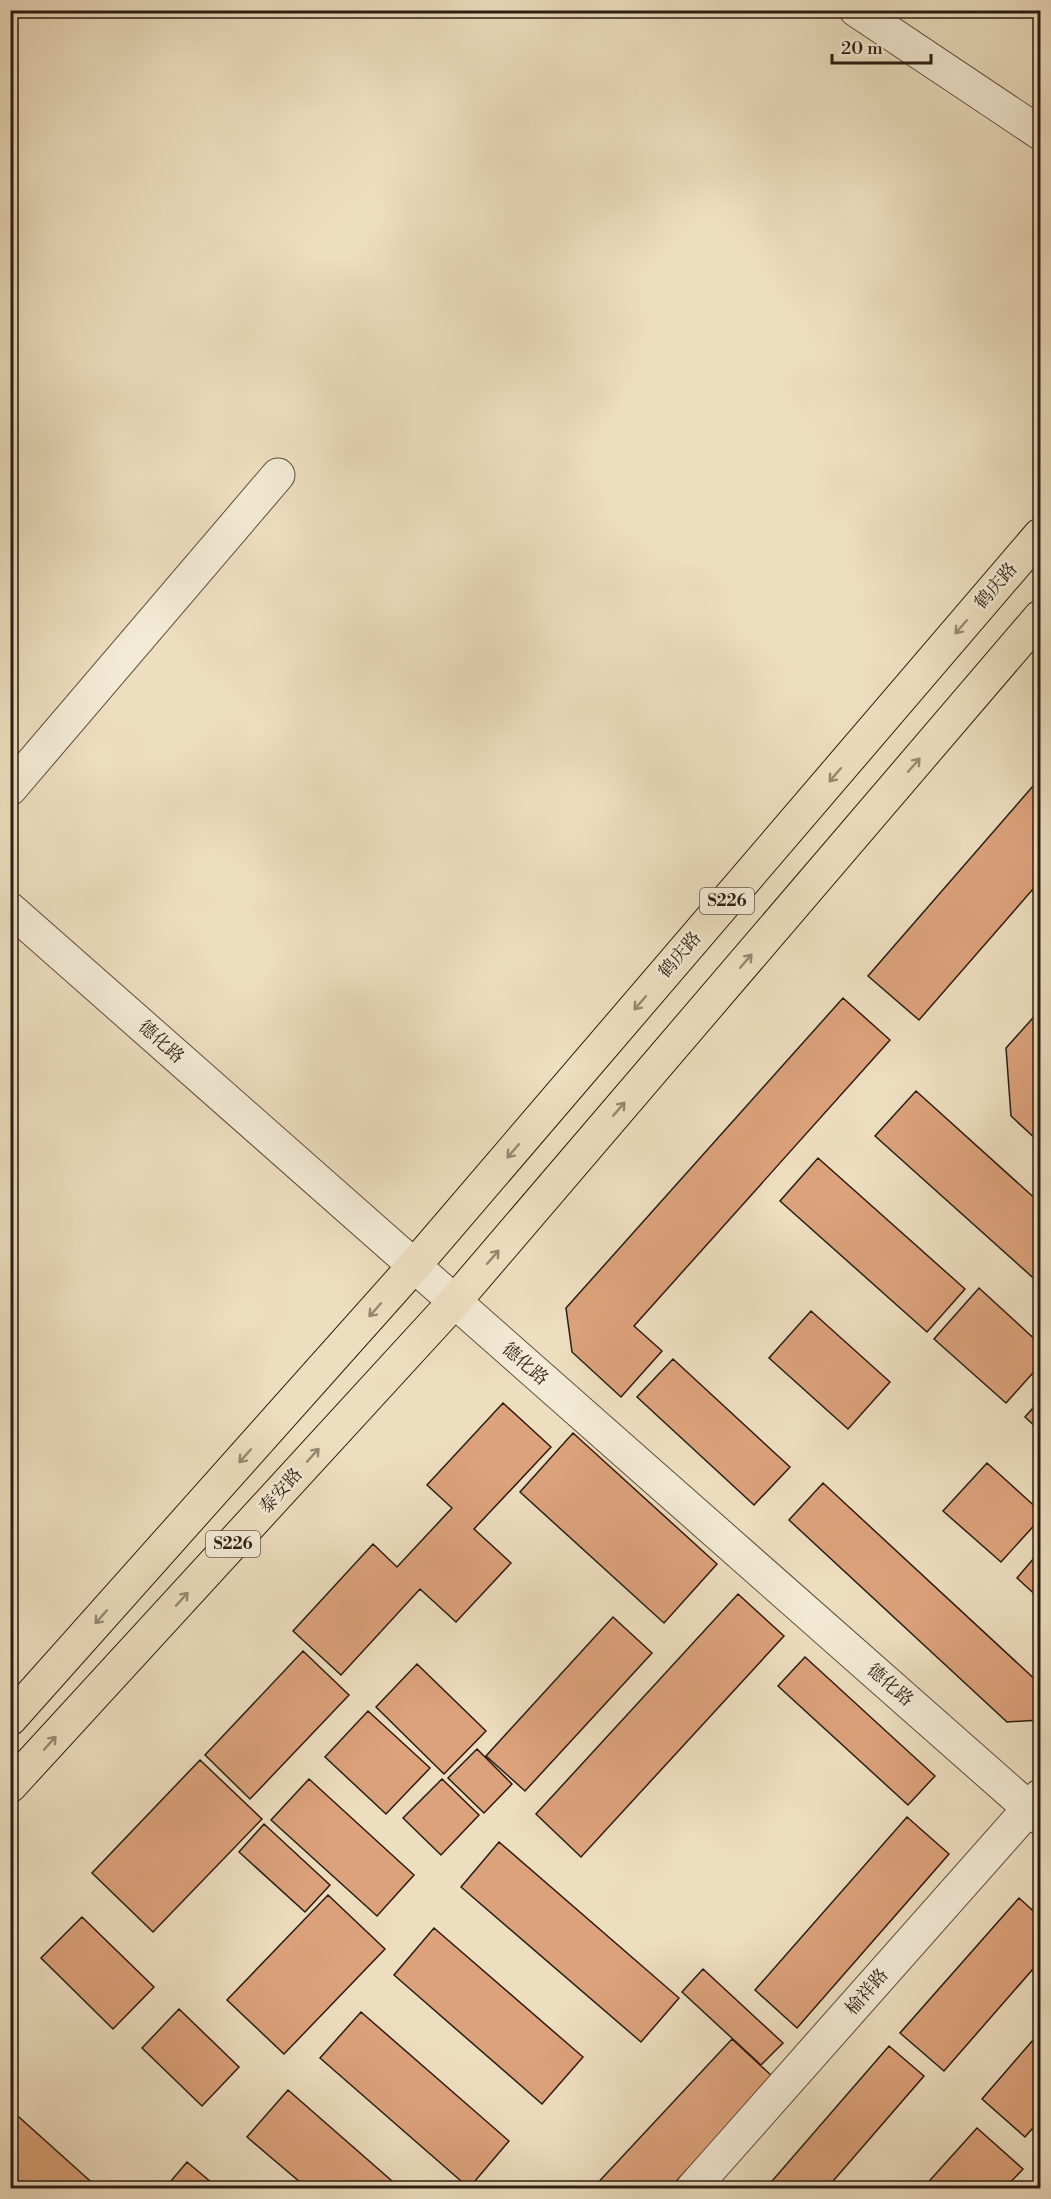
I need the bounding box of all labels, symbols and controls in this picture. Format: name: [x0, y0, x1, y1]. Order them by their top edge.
scale bar: [832, 27, 931, 65]
text: 20 m: [841, 37, 883, 60]
street label: 鹤庆路: [970, 558, 1022, 614]
one-way arrow: [955, 619, 968, 635]
one-way arrow: [907, 758, 921, 773]
one-way arrow: [828, 767, 841, 783]
road number: S226: [700, 888, 754, 914]
street label: 鹤庆路: [654, 927, 706, 983]
one-way arrow: [739, 954, 753, 969]
one-way arrow: [633, 995, 646, 1011]
street label: 德化路: [133, 1015, 189, 1069]
one-way arrow: [612, 1102, 626, 1117]
one-way arrow: [506, 1143, 520, 1158]
one-way arrow: [486, 1249, 499, 1265]
one-way arrow: [368, 1302, 382, 1317]
street label: 德化路: [497, 1338, 553, 1390]
one-way arrow: [238, 1448, 252, 1463]
one-way arrow: [306, 1448, 321, 1463]
street label: 泰安路: [254, 1463, 308, 1519]
road number: S226: [206, 1531, 260, 1557]
one-way arrow: [175, 1592, 189, 1607]
one-way arrow: [94, 1609, 108, 1624]
street label: 德化路: [862, 1659, 918, 1711]
one-way arrow: [43, 1736, 57, 1751]
street label: 榆祥路: [841, 1964, 893, 2020]

